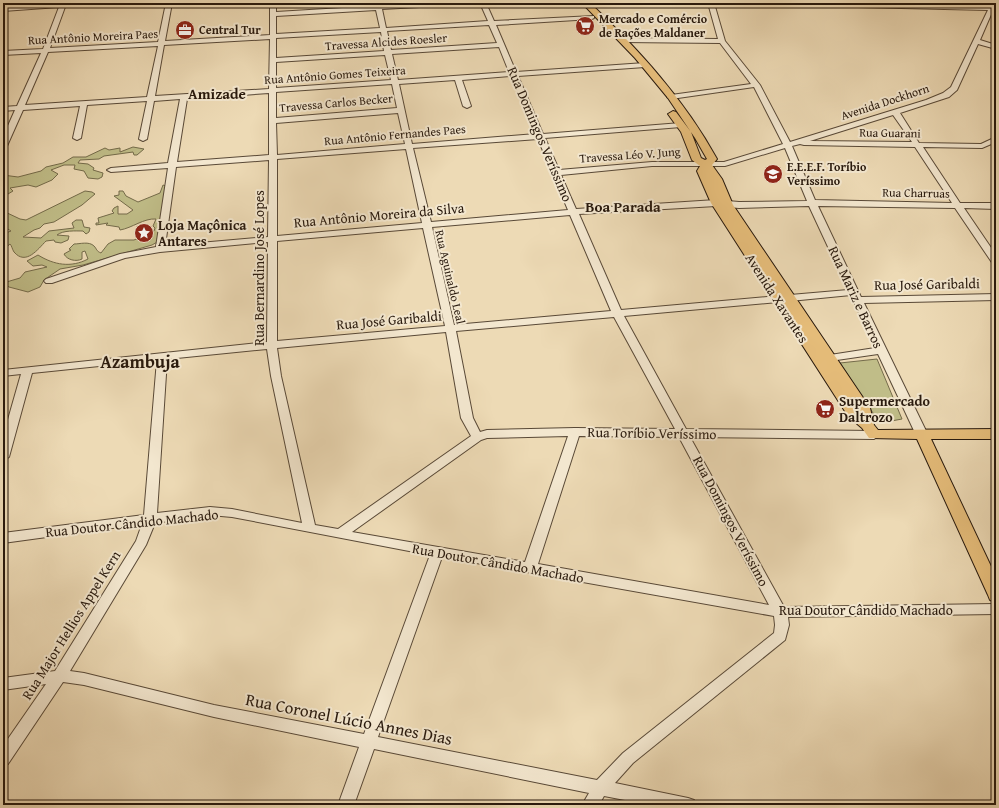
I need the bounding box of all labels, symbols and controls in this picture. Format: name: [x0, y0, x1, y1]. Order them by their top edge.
place label: Mercado e Comércio de Rações Maldaner: [599, 10, 708, 41]
supermarket icon: Mercado e Comércio de Rações Maldaner: [574, 15, 596, 37]
office icon: Central Tur: [174, 19, 196, 41]
place label: Central Tur: [199, 21, 261, 38]
street label: Rua Antônio Moreira Paes: [27, 25, 159, 48]
street label: Travessa Alcides Roesler: [324, 29, 448, 54]
street label: Rua Antônio Gomes Teixeira: [264, 61, 407, 88]
street label: Rua Domingos Veríssimo: [502, 63, 578, 205]
street label: Avenida Dockhorn: [838, 79, 931, 124]
district label: Amizade: [188, 83, 246, 104]
street label: Travessa Carlos Becker: [278, 89, 394, 116]
street label: Rua Antônio Fernandes Paes: [323, 120, 467, 149]
street label: Rua Guarani: [859, 123, 922, 142]
street label: Travessa Léo V. Jung: [579, 142, 681, 167]
place label: E.E.E.F. Toríbio Veríssimo: [787, 158, 867, 189]
school or university icon: E.E.E.F. Toríbio Veríssimo: [762, 163, 784, 185]
street label: Rua Charruas: [882, 183, 950, 202]
street label: Rua Bernardino José Lopes: [249, 190, 269, 346]
district label: Boa Parada: [585, 196, 661, 217]
street label: Rua Antônio Moreira da Silva: [293, 198, 465, 232]
place label: Loja Maçônica Antares: [158, 215, 247, 251]
place icon: Loja Maçônica Antares: [133, 222, 155, 244]
street label: Rua Aguinaldo Leal: [431, 228, 470, 326]
street label: Rua Mariz e Barros: [824, 243, 888, 351]
street label: Avenida Xavantes: [740, 249, 814, 347]
street label: Rua José Garibaldi: [874, 273, 980, 295]
street label: Rua José Garibaldi: [335, 305, 443, 335]
district label: Azambuja: [100, 348, 181, 375]
place label: Supermercado Daltrozo: [839, 391, 930, 427]
supermarket icon: Supermercado Daltrozo: [814, 398, 836, 420]
street label: Rua Toríbio Veríssimo: [587, 422, 717, 444]
street label: Rua Domingos Veríssimo: [688, 452, 774, 590]
street label: Rua Doutor Cândido Machado: [44, 504, 220, 542]
street label: Rua Doutor Cândido Machado: [411, 538, 585, 588]
street label: Rua Major Hellios Appel Kern: [17, 547, 125, 703]
street label: Rua Doutor Cândido Machado: [779, 600, 953, 620]
street label: Rua Coronel Lúcio Annes Dias: [244, 686, 455, 751]

